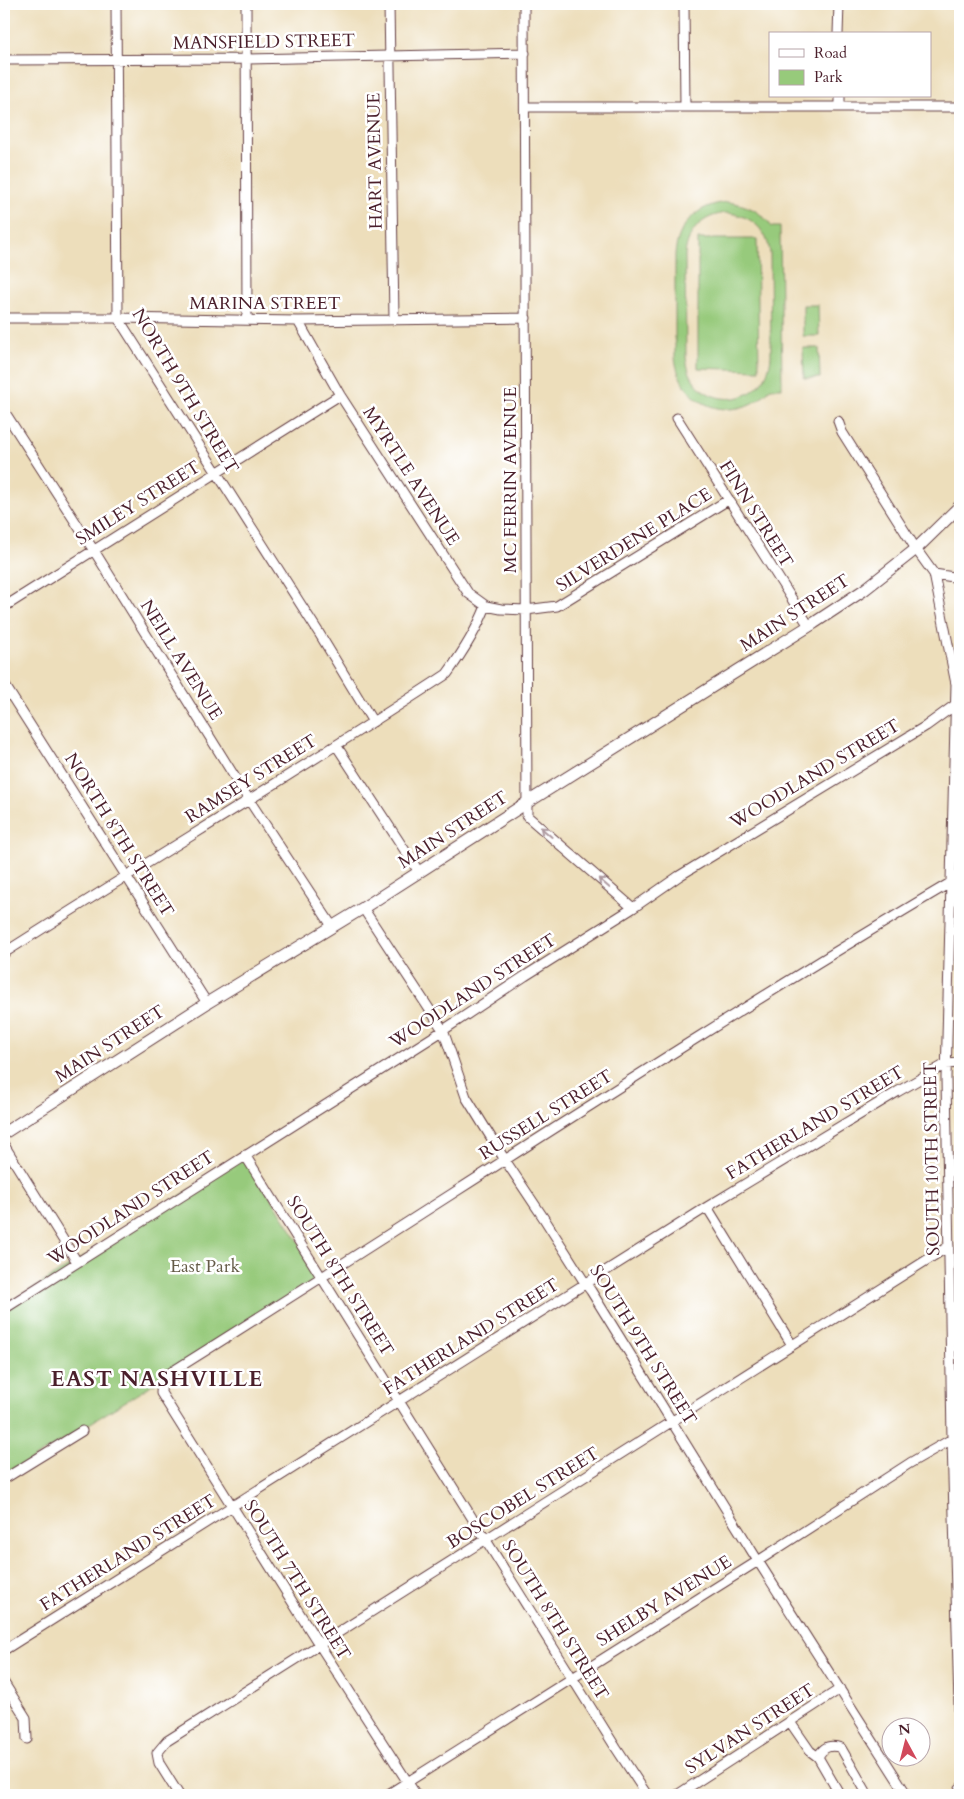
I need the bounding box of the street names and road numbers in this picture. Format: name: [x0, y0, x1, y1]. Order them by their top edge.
street label: MANSFIELD STREET: [173, 28, 355, 56]
street label: HART AVENUE: [361, 92, 389, 230]
street label: MARINA STREET: [189, 291, 341, 316]
street label: NORTH 9TH STREET: [126, 304, 244, 478]
street label: MC FERRIN AVENUE: [498, 387, 523, 573]
street label: MYRTLE AVENUE: [357, 402, 465, 550]
street label: SMILEY STREET: [71, 455, 205, 551]
street label: FINN STREET: [713, 456, 799, 572]
street label: SILVERDENE PLACE: [551, 482, 717, 598]
street label: MAIN STREET: [735, 568, 855, 658]
street label: NEILL AVENUE: [134, 595, 228, 725]
street label: WOODLAND STREET: [724, 713, 905, 835]
street label: RAMSEY STREET: [180, 728, 322, 830]
street label: NORTH 8TH STREET: [58, 748, 180, 922]
street label: MAIN STREET: [393, 785, 513, 875]
street label: WOODLAND STREET: [384, 928, 561, 1055]
street label: MAIN STREET: [50, 999, 170, 1089]
street label: FATHERLAND STREET: [721, 1060, 909, 1186]
street label: SOUTH 10TH STREET: [918, 1062, 946, 1256]
street label: RUSSELL STREET: [474, 1064, 618, 1166]
street label: WOODLAND STREET: [42, 1145, 219, 1272]
street label: SOUTH 8TH STREET: [280, 1191, 400, 1361]
street label: SOUTH 9TH STREET: [583, 1260, 703, 1430]
street label: FATHERLAND STREET: [378, 1272, 564, 1402]
street label: BOSCOBEL STREET: [442, 1441, 604, 1555]
street label: FATHERLAND STREET: [35, 1488, 221, 1618]
street label: SOUTH 7TH STREET: [237, 1495, 357, 1665]
street label: SOUTH 8TH STREET: [495, 1535, 615, 1705]
street label: SHELBY AVENUE: [592, 1549, 736, 1653]
street label: SYLVAN STREET: [680, 1678, 820, 1780]

